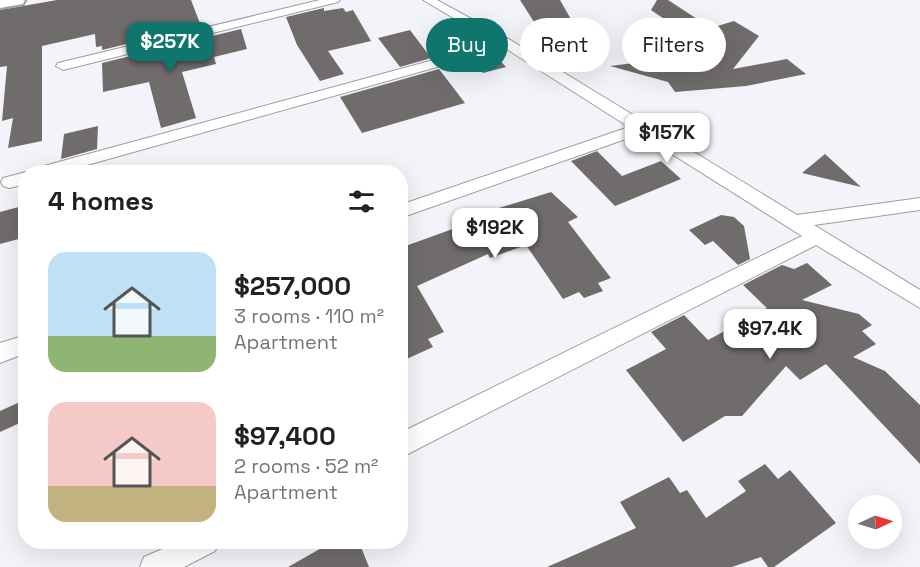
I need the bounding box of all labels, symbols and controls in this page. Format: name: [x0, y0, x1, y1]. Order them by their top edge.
chip: Buy: [426, 18, 508, 72]
chip: Rent: [520, 18, 610, 72]
chip: Filters: [622, 18, 726, 72]
pin: $257K: [128, 22, 212, 73]
text: $257K: [140, 28, 200, 54]
pin: $157K: [625, 113, 709, 164]
text: $157K: [639, 119, 695, 145]
text: 4 homes: [48, 184, 154, 218]
icon: filters: [345, 185, 378, 218]
pin: $192K: [453, 208, 537, 259]
text: $192K: [466, 214, 524, 240]
text: $257,000: [234, 269, 351, 303]
icon: home: [96, 276, 168, 348]
text: 3 rooms · 110 m²: [234, 303, 384, 329]
pin: $97.4K: [721, 309, 819, 360]
text: $97.4K: [738, 315, 803, 341]
text: Apartment: [234, 329, 338, 355]
text: $97,400: [234, 419, 336, 453]
icon: home: [96, 426, 168, 498]
text: 2 rooms · 52 m²: [234, 453, 378, 479]
text: Apartment: [234, 479, 338, 505]
north arrow: [848, 495, 902, 549]
map controls: [848, 495, 902, 549]

